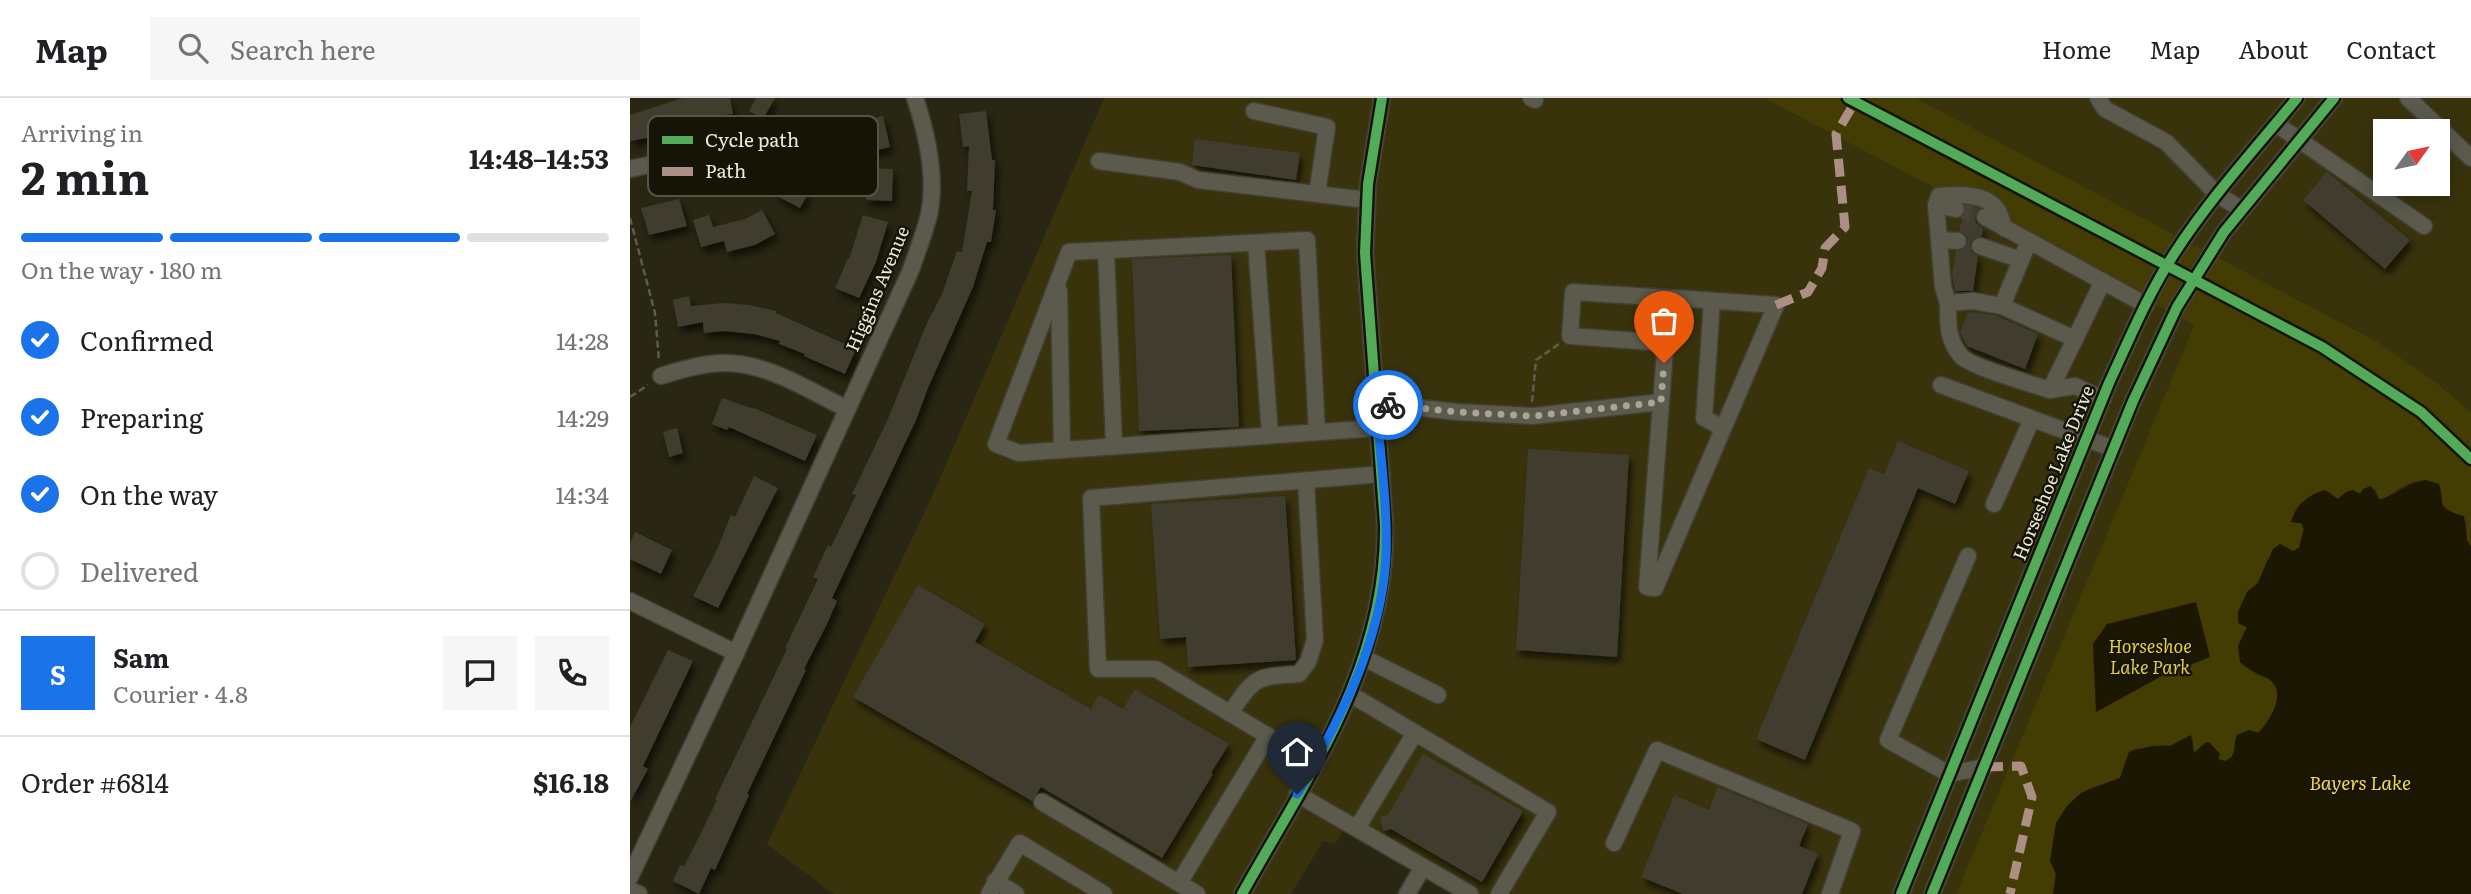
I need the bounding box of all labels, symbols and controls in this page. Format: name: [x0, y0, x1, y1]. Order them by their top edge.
search box: [150, 17, 640, 80]
text: Map: [35, 24, 108, 73]
icon: search: [174, 29, 212, 67]
text: Search here: [230, 29, 376, 68]
text: Home: [2042, 31, 2111, 66]
text: Map: [2149, 31, 2200, 66]
text: About: [2238, 31, 2308, 66]
text: Contact: [2346, 31, 2436, 66]
text: Arriving in: [21, 115, 143, 149]
legend: [648, 116, 878, 196]
north arrow: [2373, 119, 2450, 196]
map controls: [2373, 119, 2450, 196]
text: Cycle path: [705, 125, 799, 153]
text: 14:48–14:53: [469, 138, 609, 177]
text: 2 min: [21, 141, 150, 209]
text: Path: [705, 156, 746, 184]
street label: Higgins Avenue: [838, 222, 915, 355]
text: On the way · 180 m: [21, 252, 222, 286]
pin: [1634, 291, 1694, 363]
icon: bag: [1645, 302, 1683, 340]
text: Confirmed: [80, 320, 214, 359]
icon: check: [21, 321, 59, 359]
text: 14:28: [556, 323, 609, 357]
courier: [1353, 370, 1423, 440]
street label: Horseshoe Lake Drive: [2005, 381, 2100, 564]
icon: bike: [1369, 386, 1407, 424]
text: Preparing: [80, 397, 203, 436]
icon: check: [21, 398, 59, 436]
text: 14:29: [557, 400, 609, 434]
text: On the way: [80, 474, 218, 513]
icon: check: [21, 475, 59, 513]
text: 14:34: [555, 477, 609, 511]
text: Delivered: [80, 551, 199, 590]
park label: Horseshoe Lake Park: [2108, 632, 2192, 680]
button: chat: [443, 636, 517, 710]
button: phone: [535, 636, 609, 710]
text: Sam: [113, 637, 169, 676]
text: S: [50, 654, 66, 693]
text: Courier · 4.8: [113, 676, 248, 710]
pin: [1267, 722, 1327, 794]
icon: home: [1278, 733, 1316, 771]
text: Order #6814: [21, 762, 169, 801]
text: $16.18: [533, 762, 609, 801]
water label: Bayers Lake: [2309, 768, 2411, 796]

